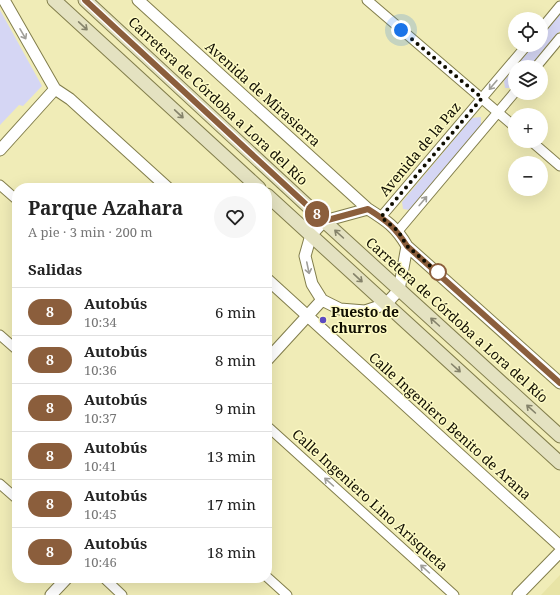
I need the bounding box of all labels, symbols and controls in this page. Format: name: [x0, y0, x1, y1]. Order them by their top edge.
street label: Carretera de Córdoba a Lora del Río: [124, 12, 312, 189]
map controls: [508, 12, 548, 196]
button: locate: [508, 12, 548, 52]
your location: [391, 20, 411, 40]
one-way arrow: [78, 22, 88, 31]
one-way arrow: [20, 28, 28, 40]
street label: Avenida de Mirasierra: [202, 37, 325, 151]
button: layers: [508, 60, 548, 100]
one-way arrow: [488, 80, 497, 91]
street label: Avenida de la Paz: [375, 98, 465, 200]
button: +: [508, 108, 548, 148]
one-way arrow: [174, 110, 184, 119]
button: −: [508, 156, 548, 196]
text: Parque Azahara: [28, 195, 183, 221]
button: heart: [214, 196, 256, 238]
one-way arrow: [418, 196, 427, 206]
line badge: 8: [304, 201, 330, 227]
text: 8: [313, 204, 321, 223]
text: A pie · 3 min · 200 m: [28, 223, 153, 241]
one-way arrow: [334, 230, 344, 239]
street label: Carretera de Córdoba a Lora del Río: [362, 233, 553, 407]
text: Salidas: [28, 259, 82, 279]
one-way arrow: [305, 261, 312, 274]
unlabelled marker: [429, 263, 447, 281]
one-way arrow: [352, 274, 363, 283]
text: Autobús: [84, 293, 147, 313]
text: 8: [46, 302, 54, 321]
text: 6 min: [215, 302, 256, 322]
place label: Puesto de churros: [331, 302, 399, 337]
text: 10:34: [84, 313, 117, 331]
marker: Puesto de churros: [318, 315, 328, 325]
one-way arrow: [430, 317, 440, 327]
text: Autobús: [84, 341, 147, 361]
street label: Calle Ingeniero Benito de Arana: [365, 348, 536, 504]
text: 8: [46, 350, 54, 369]
text: 8 min: [215, 350, 256, 370]
text: 10:36: [84, 361, 117, 379]
one-way arrow: [451, 363, 461, 373]
text: Autobús: [84, 389, 147, 409]
text: 8: [46, 398, 54, 417]
text: 9 min: [215, 398, 256, 418]
one-way arrow: [526, 405, 536, 414]
text: 10:37: [84, 409, 117, 427]
street label: Calle Ingeniero Lino Arisqueta: [288, 424, 452, 575]
text: Autobús: [84, 437, 147, 457]
text: 8: [46, 446, 54, 465]
text: 13 min: [207, 446, 256, 466]
text: 10:41: [84, 457, 117, 475]
one-way arrow: [324, 478, 334, 487]
text: Autobús: [84, 485, 147, 505]
text: 8: [46, 494, 54, 513]
text: 17 min: [207, 494, 256, 514]
text: 10:45: [84, 505, 117, 523]
text: Autobús: [84, 533, 147, 553]
text: 8: [46, 542, 54, 561]
text: 18 min: [207, 542, 256, 562]
text: 10:46: [84, 553, 117, 571]
one-way arrow: [420, 564, 430, 574]

